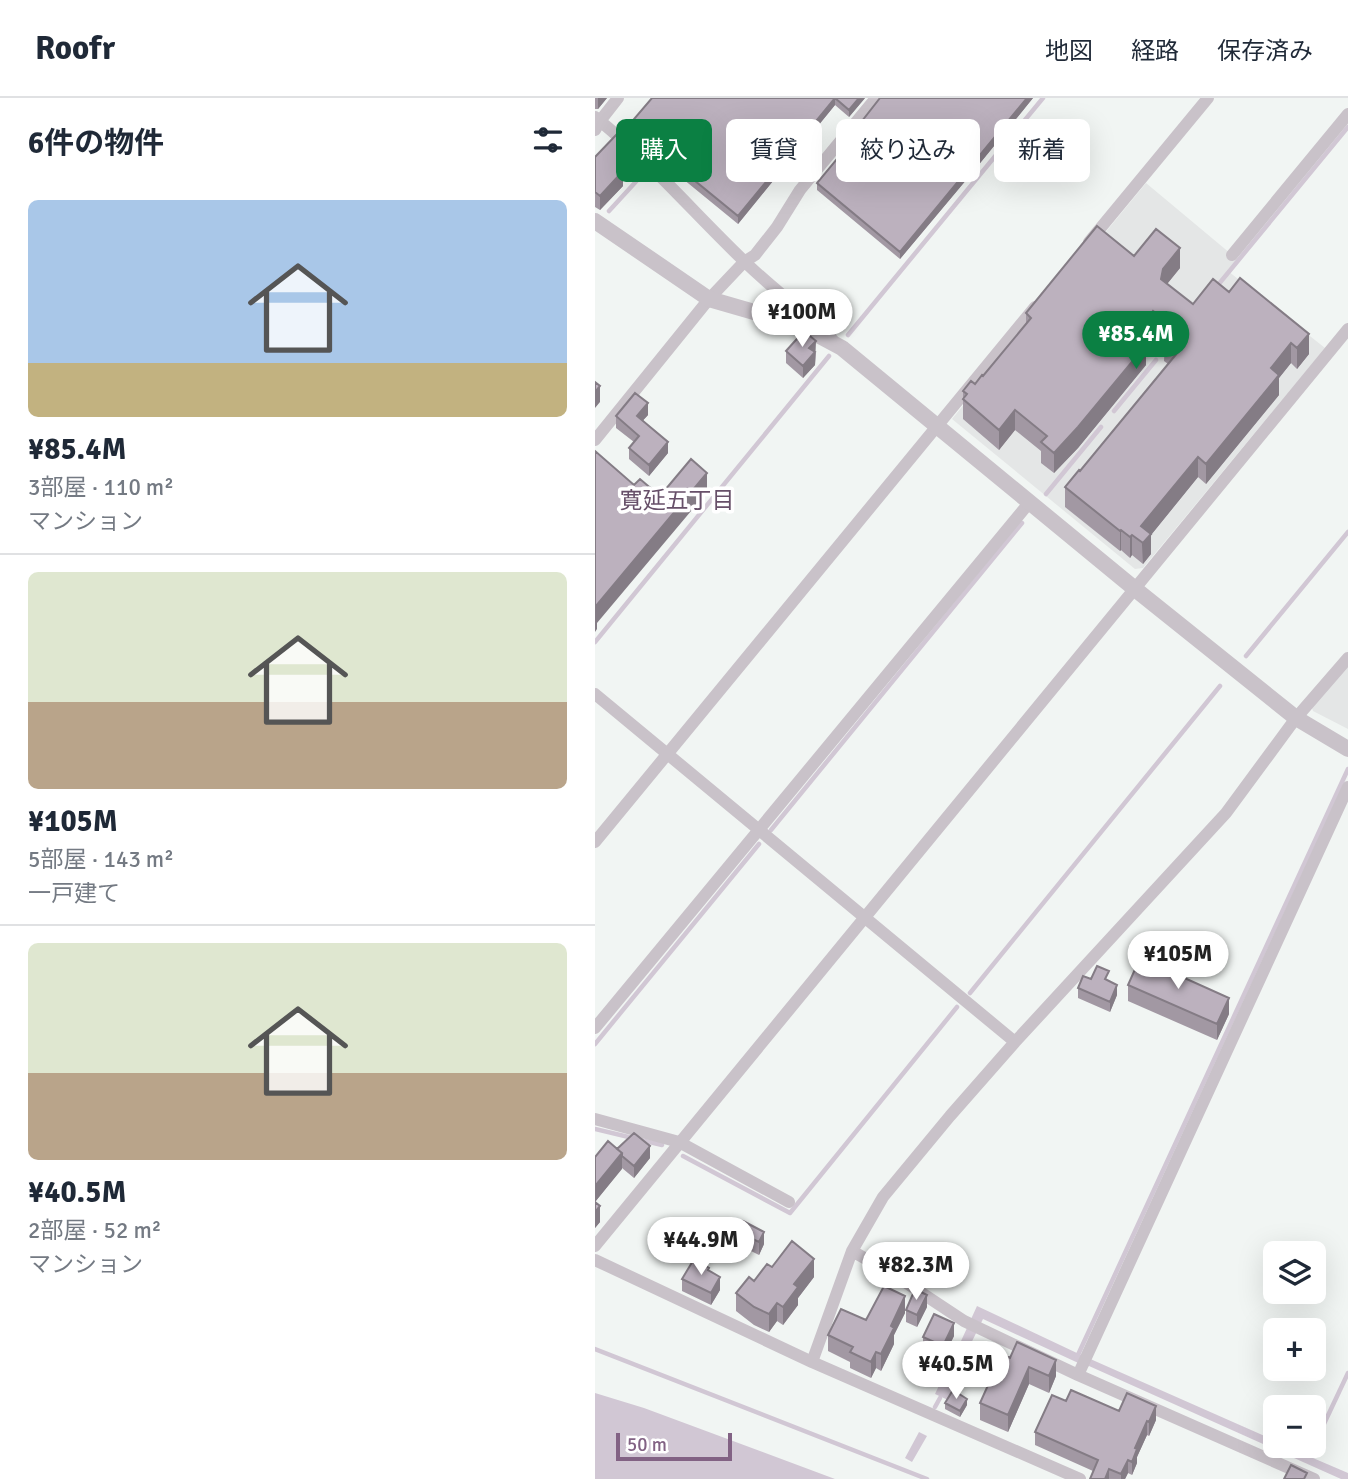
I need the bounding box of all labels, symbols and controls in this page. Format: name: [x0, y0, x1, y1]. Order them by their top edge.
text: Roofr: [35, 28, 115, 69]
text: 地図: [1045, 36, 1093, 66]
text: 経路: [1131, 36, 1179, 66]
text: 保存済み: [1217, 36, 1313, 66]
chip: 購入: [616, 119, 712, 182]
chip: 賃貸: [726, 119, 822, 182]
chip: 絞り込み: [836, 119, 980, 182]
chip: 新着: [994, 119, 1090, 182]
icon: filters: [529, 121, 567, 159]
text: 6件の物件: [28, 125, 164, 162]
icon: home: [235, 245, 361, 371]
pin: ¥100M: [753, 289, 851, 349]
text: ¥100M: [768, 297, 836, 326]
pin: ¥85.4M: [1079, 312, 1193, 371]
text: ¥85.4M: [1098, 319, 1174, 348]
text: ¥85.4M: [28, 431, 126, 468]
text: 3部屋 · 110 m²: [28, 473, 174, 502]
district label: 寛延五丁目: [620, 486, 735, 515]
text: マンション: [28, 507, 143, 536]
icon: home: [235, 617, 361, 743]
text: ¥105M: [28, 803, 118, 840]
text: 5部屋 · 143 m²: [28, 845, 174, 874]
text: 一戸建て: [28, 879, 120, 908]
pin: ¥105M: [1129, 932, 1227, 991]
text: ¥105M: [1144, 939, 1212, 968]
icon: home: [235, 988, 361, 1114]
text: ¥40.5M: [28, 1174, 126, 1211]
text: 2部屋 · 52 m²: [28, 1216, 161, 1245]
pin: ¥44.9M: [644, 1218, 758, 1277]
text: ¥44.9M: [663, 1225, 739, 1254]
map controls: [1263, 1241, 1326, 1458]
button: layers: [1263, 1241, 1326, 1304]
pin: ¥82.3M: [859, 1242, 973, 1302]
text: マンション: [28, 1250, 143, 1279]
text: ¥82.3M: [878, 1250, 954, 1279]
button: +: [1263, 1318, 1326, 1381]
pin: ¥40.5M: [899, 1342, 1013, 1401]
text: ¥40.5M: [918, 1349, 994, 1378]
button: −: [1263, 1395, 1326, 1458]
scale bar: [616, 1430, 731, 1462]
text: 50 m: [627, 1433, 667, 1457]

